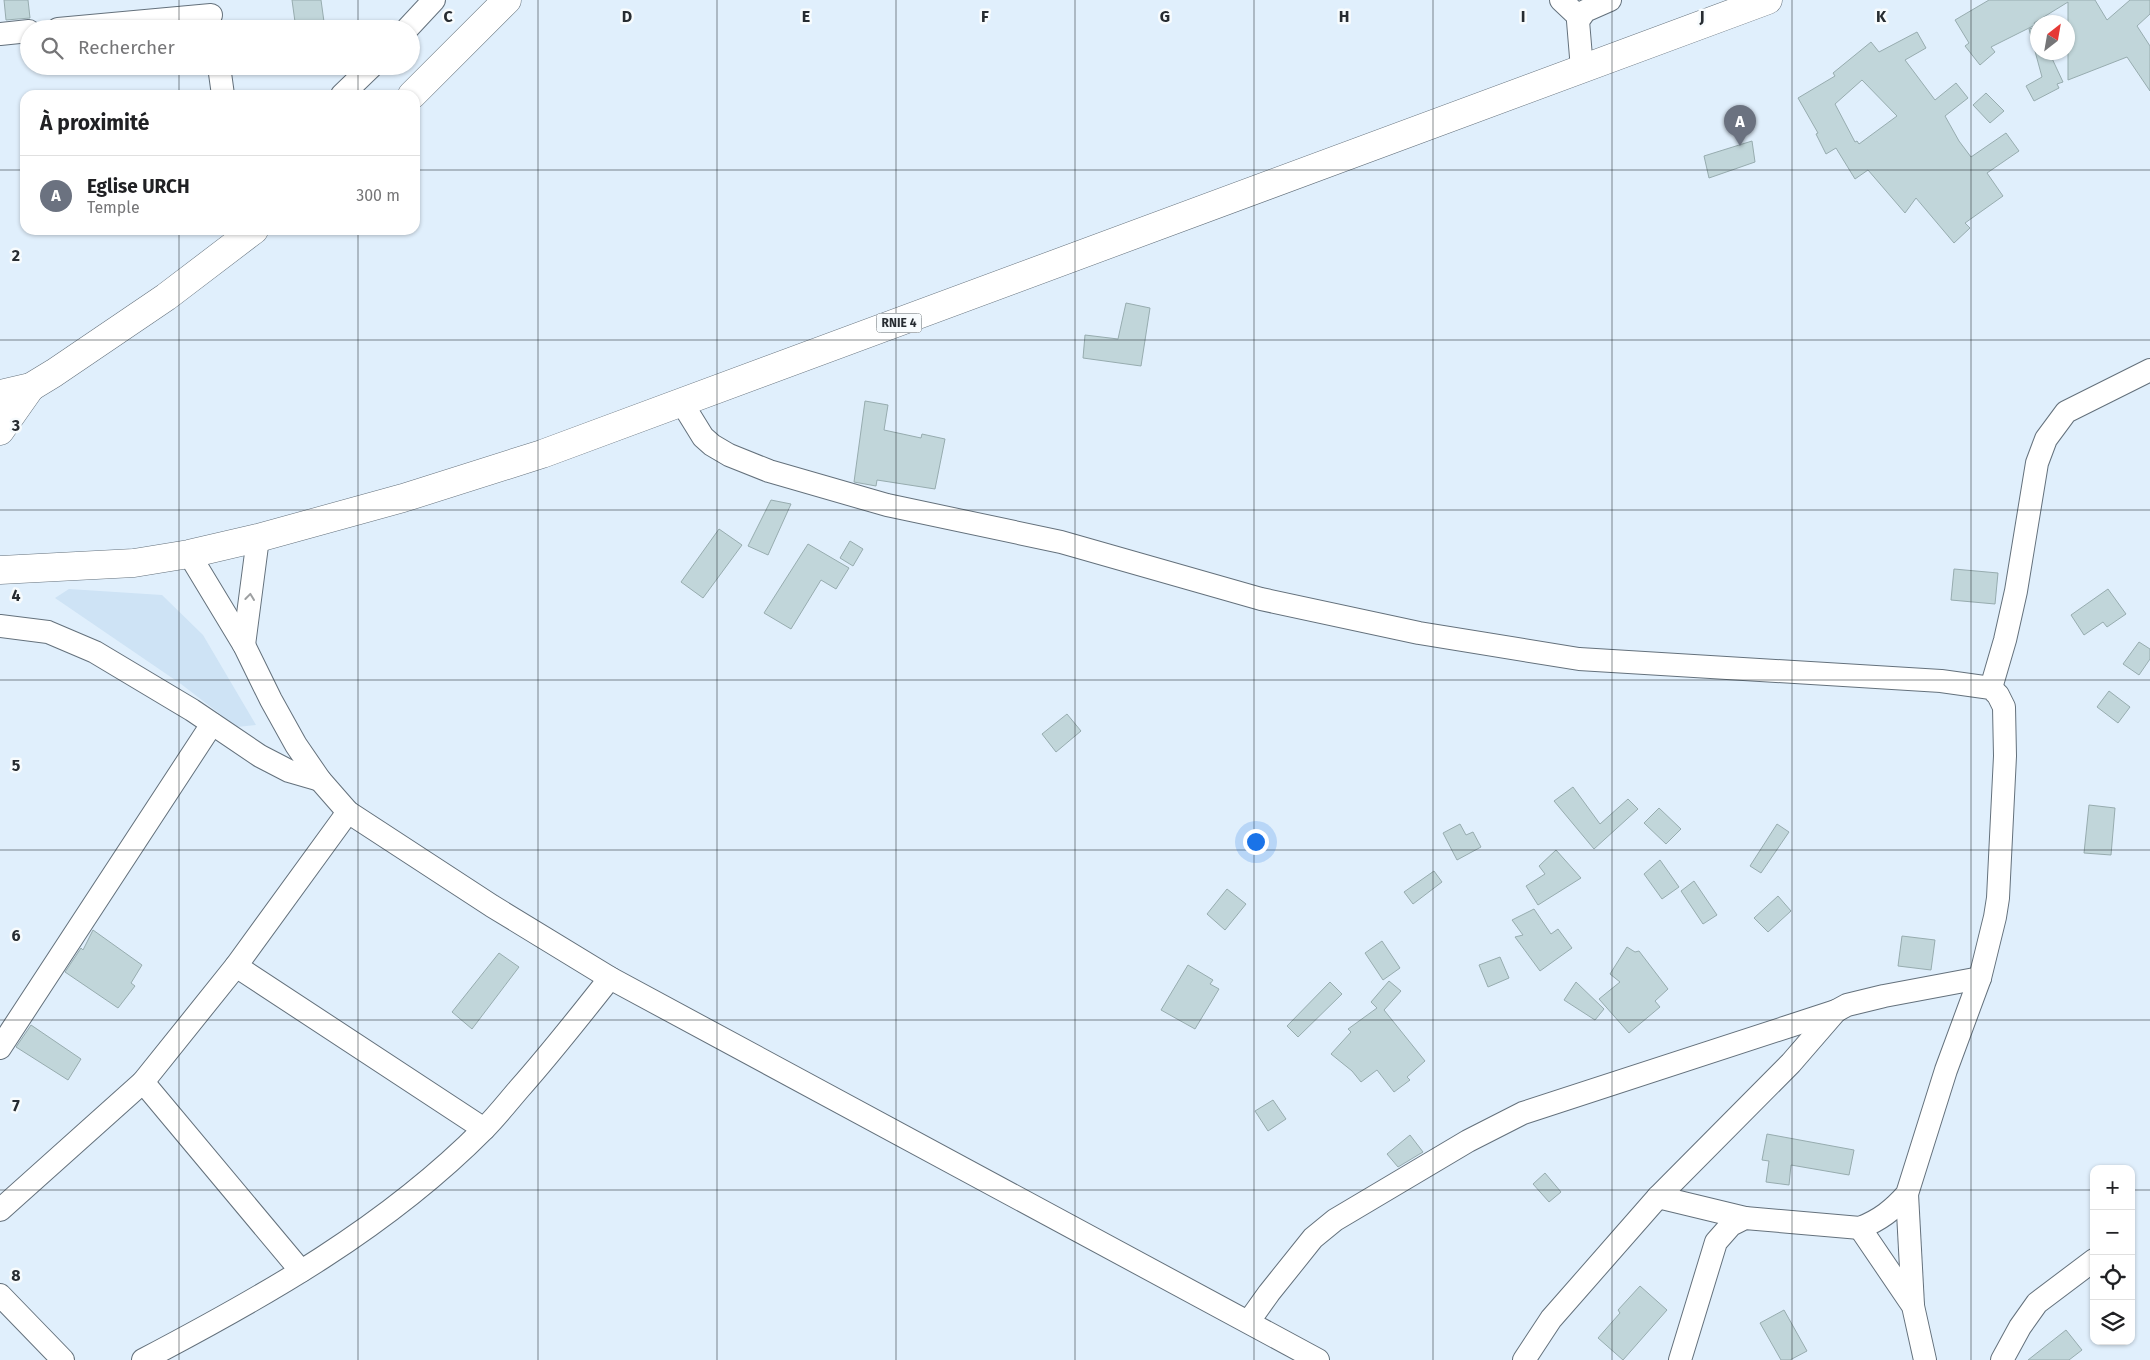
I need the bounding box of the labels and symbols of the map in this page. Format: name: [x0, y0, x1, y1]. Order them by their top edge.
text: C: [443, 7, 453, 26]
text: D: [622, 7, 632, 26]
text: E: [802, 7, 810, 26]
text: F: [981, 7, 989, 26]
text: G: [1160, 7, 1170, 26]
text: H: [1339, 7, 1349, 26]
text: I: [1521, 7, 1525, 26]
text: J: [1698, 7, 1705, 26]
text: K: [1876, 7, 1887, 26]
north arrow: [2030, 15, 2075, 60]
pin: A: [1724, 105, 1756, 146]
text: 2: [12, 246, 20, 265]
road number: RNIE 4: [876, 314, 922, 332]
text: 3: [11, 416, 20, 435]
text: 4: [11, 586, 21, 605]
one-way arrow: [245, 592, 255, 601]
text: 5: [12, 756, 21, 775]
your location: [1243, 829, 1269, 855]
text: 6: [11, 926, 21, 945]
text: 7: [12, 1096, 20, 1115]
text: 8: [11, 1266, 21, 1285]

